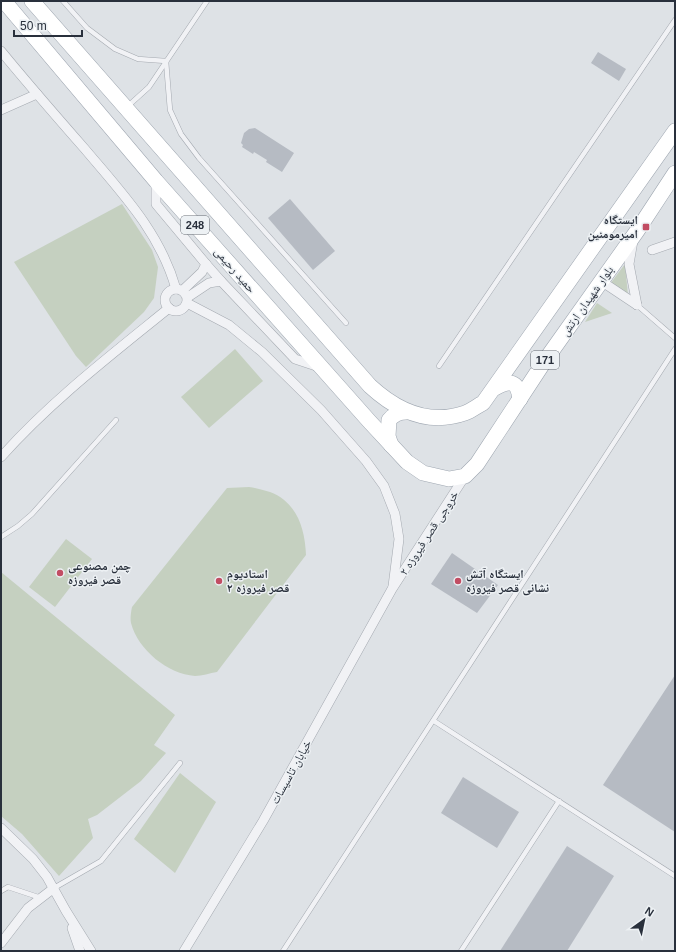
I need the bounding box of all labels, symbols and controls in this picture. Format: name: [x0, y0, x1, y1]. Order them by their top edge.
scale bar: [14, 12, 82, 38]
text: 50 m: [20, 19, 47, 33]
place label: ایستگاه امیرمومنین: [588, 213, 638, 242]
road number: 248: [181, 216, 209, 234]
marker: ایستگاه امیرمومنین: [641, 222, 651, 232]
street label: حمید رحیمی: [211, 244, 259, 296]
street label: بلوار شهیدان ارتش: [558, 263, 617, 339]
road number: 171: [531, 351, 559, 369]
street label: خروجی قصر فیروزه ۲: [396, 488, 462, 578]
place label: چمن مصنوعی قصر فیروزه: [68, 559, 131, 587]
place label: استادیوم قصر فیروزه ۲: [227, 567, 289, 595]
place label: ایستگاه آتش نشانی قصر فیروزه: [466, 567, 549, 596]
marker: چمن مصنوعی قصر فیروزه: [55, 568, 65, 578]
marker: استادیوم قصر فیروزه ۲: [214, 576, 224, 586]
marker: ایستگاه آتش نشانی قصر فیروزه: [453, 576, 463, 586]
street label: خیابان تاسیسات: [268, 737, 315, 807]
north arrow: [624, 900, 664, 940]
text: N: [643, 904, 656, 919]

